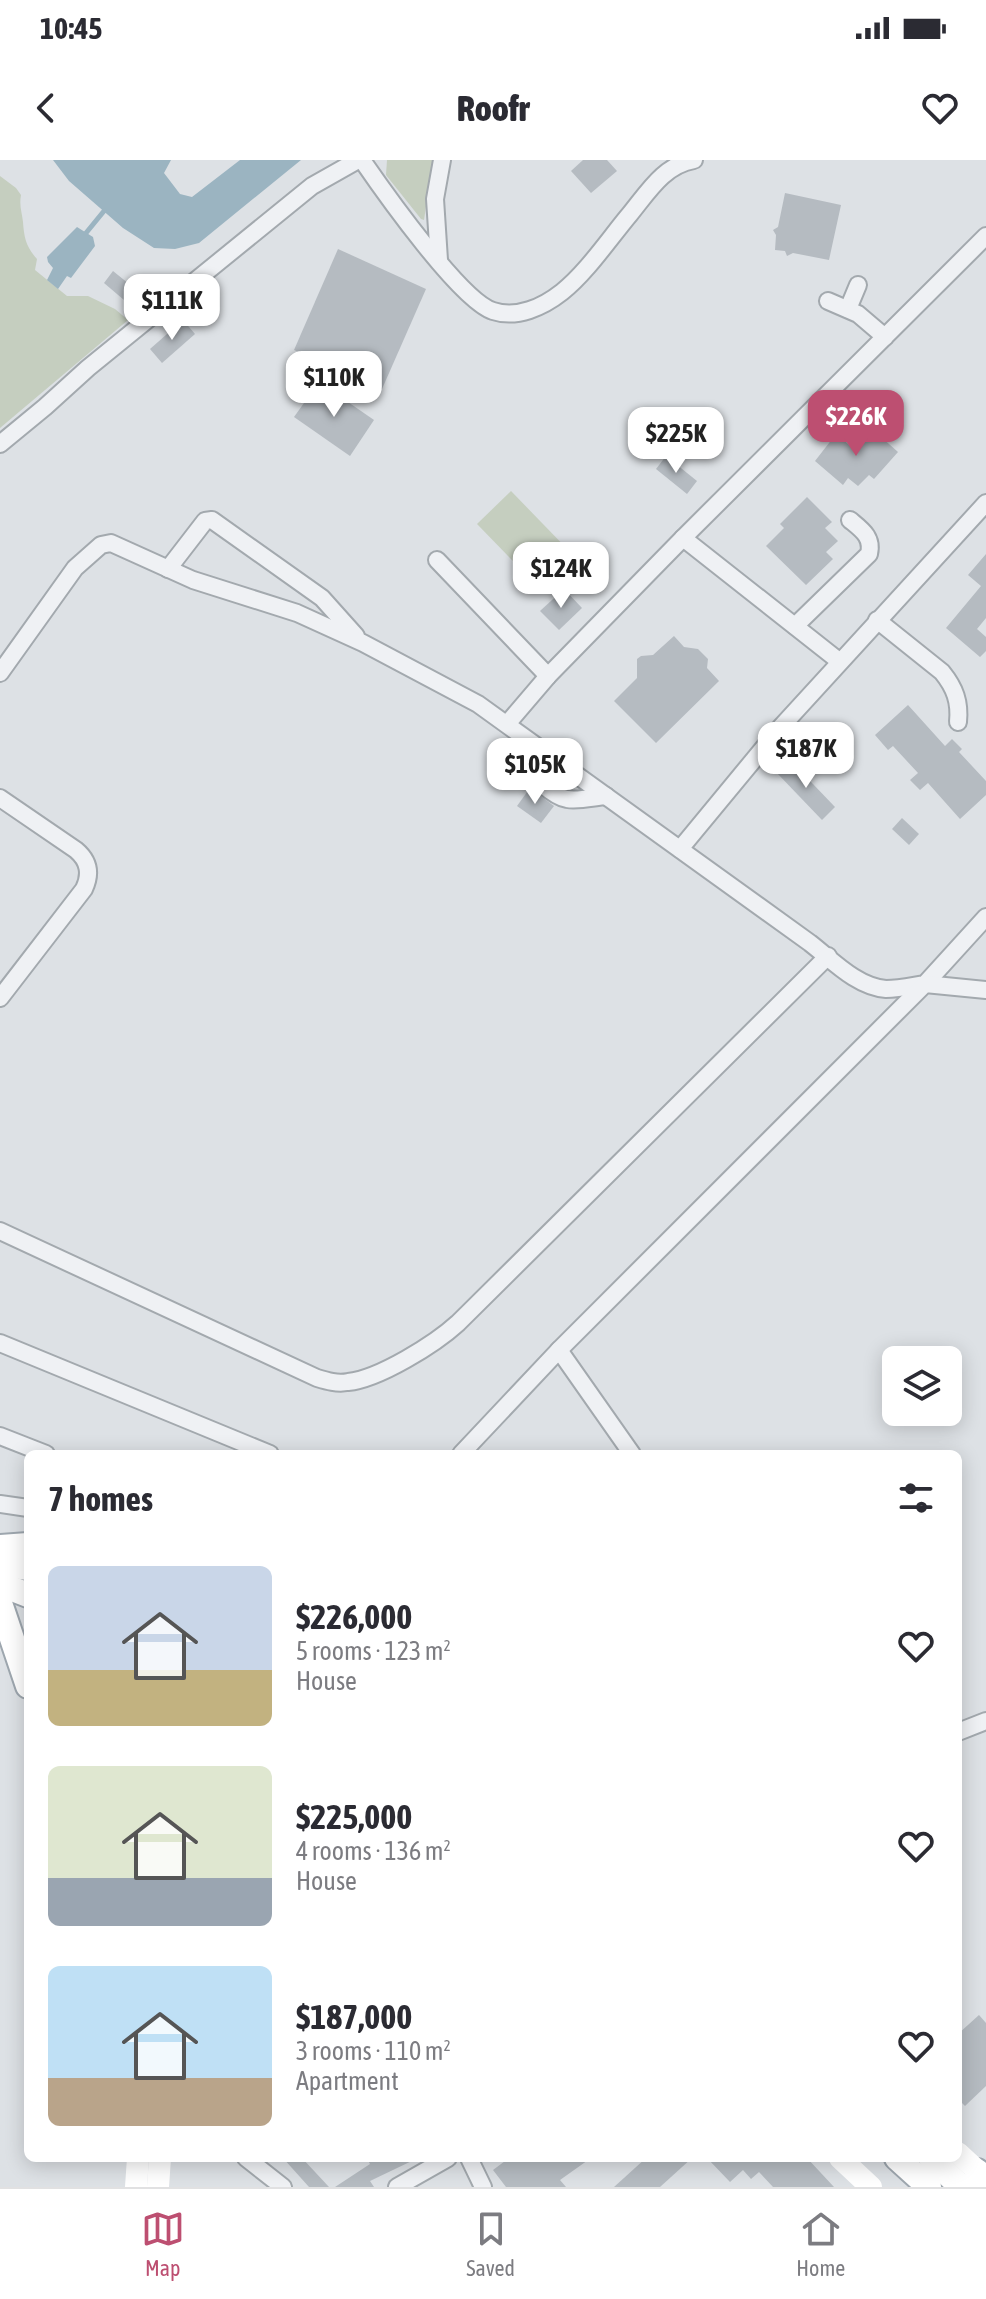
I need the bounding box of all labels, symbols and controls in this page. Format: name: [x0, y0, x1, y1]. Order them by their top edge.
text: 10:45: [40, 11, 102, 45]
icon: back: [24, 86, 68, 130]
icon: heart: [918, 86, 962, 130]
text: Roofr: [457, 87, 529, 129]
pin: $111K: [116, 274, 228, 342]
text: $111K: [142, 285, 202, 315]
pin: $110K: [278, 351, 390, 419]
text: $110K: [304, 362, 364, 392]
pin: $226K: [800, 390, 912, 458]
text: $226K: [826, 401, 886, 431]
pin: $225K: [620, 407, 732, 475]
text: $225K: [646, 418, 706, 448]
pin: $124K: [505, 542, 617, 610]
text: $124K: [531, 553, 591, 583]
pin: $187K: [750, 722, 862, 790]
text: $187K: [776, 733, 836, 763]
pin: $105K: [479, 738, 591, 806]
text: $105K: [505, 749, 565, 779]
map controls: [882, 1346, 962, 1426]
button: layers: [882, 1346, 962, 1426]
icon: filters: [894, 1476, 938, 1520]
text: 7 homes: [48, 1479, 153, 1518]
text: $226,000: [296, 1597, 412, 1636]
icon: home: [112, 1598, 208, 1694]
icon: heart: [894, 1624, 938, 1668]
text: 5 rooms · 123 m²: [296, 1636, 451, 1666]
text: House: [296, 1666, 357, 1696]
text: $225,000: [296, 1797, 412, 1836]
icon: home: [112, 1798, 208, 1894]
icon: heart: [894, 1824, 938, 1868]
text: 4 rooms · 136 m²: [296, 1836, 451, 1866]
text: House: [296, 1866, 357, 1896]
text: $187,000: [296, 1997, 412, 2036]
icon: home: [112, 1998, 208, 2094]
icon: heart: [894, 2024, 938, 2068]
text: 3 rooms · 110 m²: [296, 2036, 451, 2066]
text: Apartment: [296, 2066, 399, 2096]
tab: Map: [141, 2207, 185, 2281]
tab: Saved: [466, 2207, 515, 2281]
tab: Home: [796, 2207, 845, 2281]

